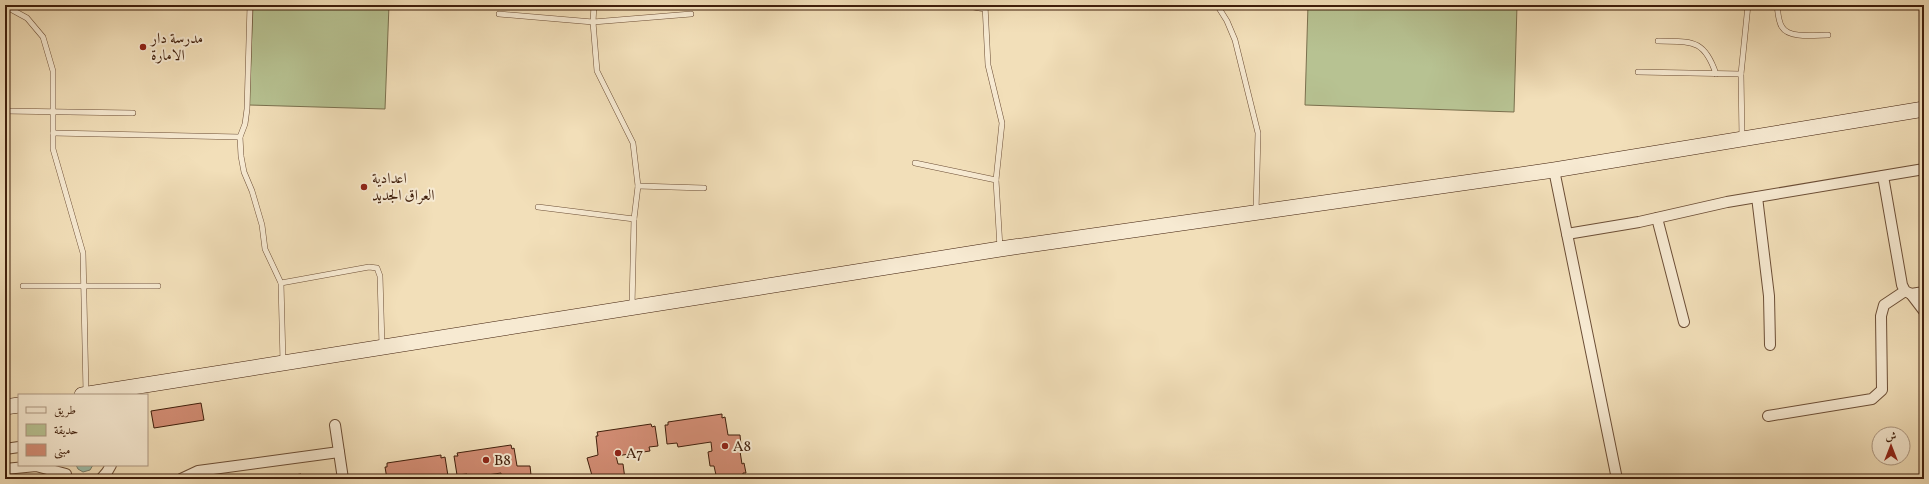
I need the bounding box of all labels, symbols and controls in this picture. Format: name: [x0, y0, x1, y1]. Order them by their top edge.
place label: مدرسة دار الامارة: [149, 29, 203, 67]
marker: مدرسة دار الامارة: [138, 42, 148, 52]
place label: اعدادية العراق الجديد: [372, 169, 435, 207]
marker: اعدادية العراق الجديد: [359, 182, 369, 192]
legend: [18, 394, 148, 466]
text: طريق: [54, 403, 76, 419]
text: حديقة: [54, 423, 78, 439]
north arrow: [1871, 426, 1911, 466]
text: ش: [1886, 430, 1897, 445]
place label: A8: [733, 437, 751, 458]
marker: A8: [720, 441, 730, 451]
text: مبنى: [54, 443, 70, 459]
place label: A7: [626, 444, 643, 465]
marker: A7: [613, 448, 623, 458]
place label: B8: [494, 451, 511, 472]
marker: B8: [481, 455, 491, 465]

